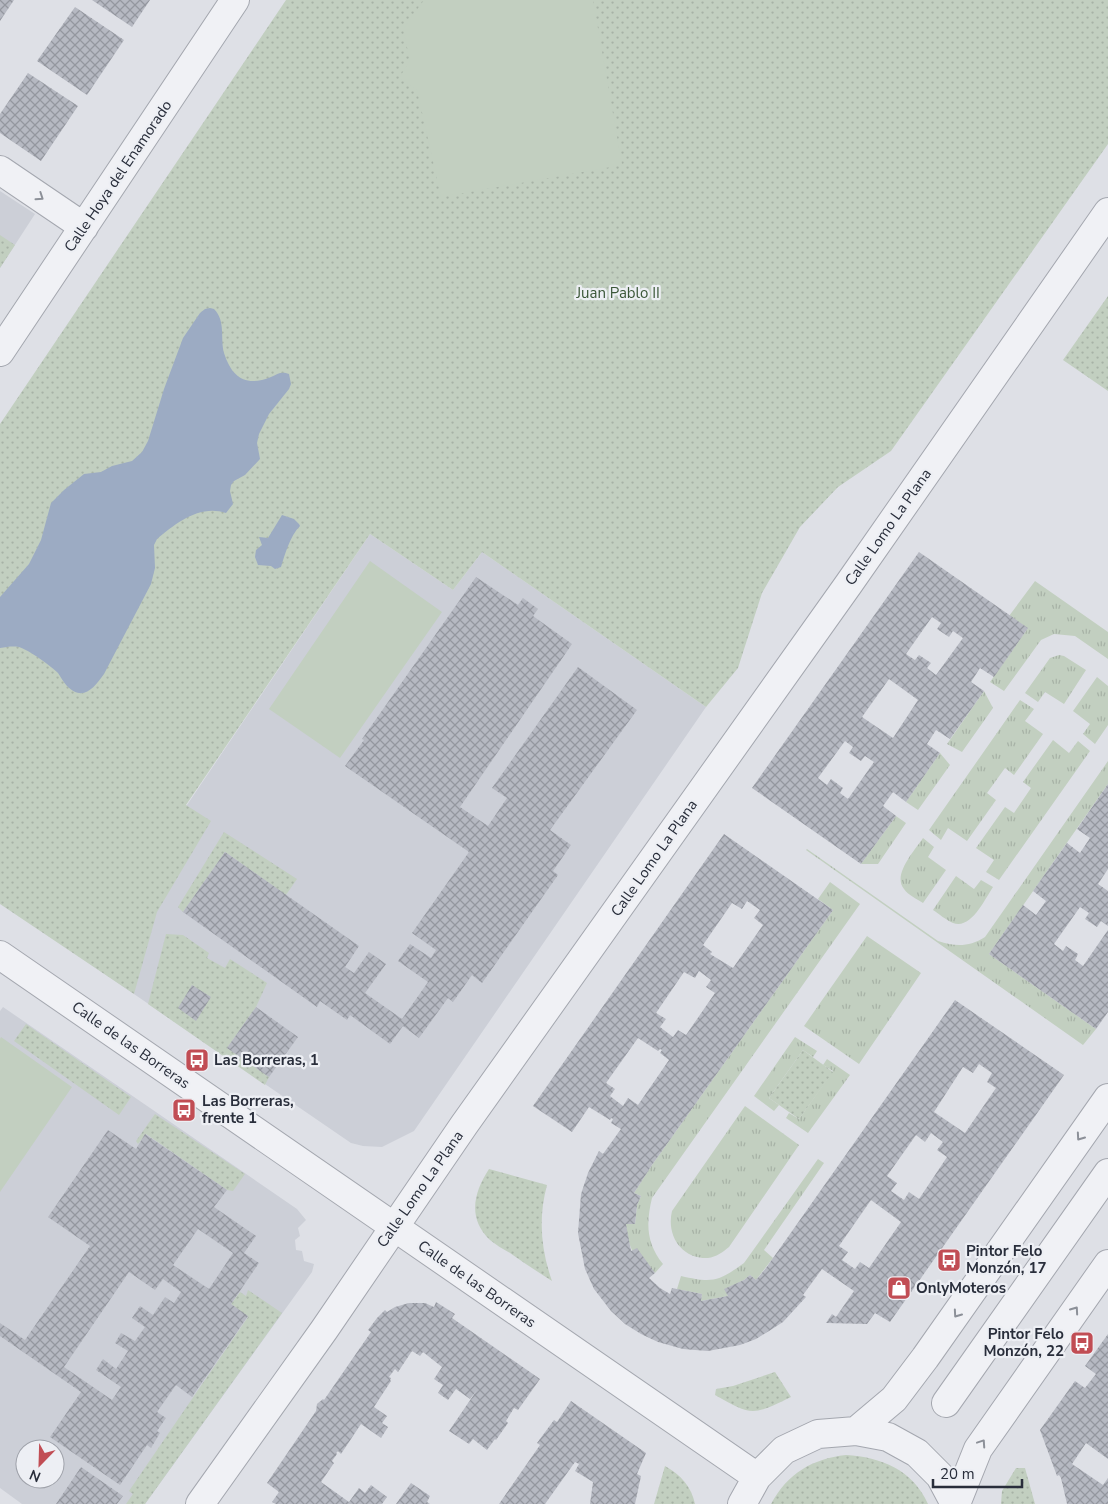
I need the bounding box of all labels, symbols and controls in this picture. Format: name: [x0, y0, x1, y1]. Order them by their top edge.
street label: Calle Hoya del Enamorado: [60, 96, 176, 256]
one-way arrow: [35, 191, 44, 200]
park label: Juan Pablo II: [575, 283, 660, 303]
street label: Calle Lomo La Plana: [840, 465, 936, 589]
street label: Calle Lomo La Plana: [606, 796, 702, 920]
street label: Calle de las Borreras: [68, 997, 194, 1093]
bus stop icon: Las Borreras, 1: [184, 1047, 210, 1073]
place label: Las Borreras, 1: [214, 1050, 319, 1070]
place label: Las Borreras, frente 1: [202, 1091, 294, 1128]
bus stop icon: Las Borreras, frente 1: [171, 1097, 197, 1123]
street label: Calle Lomo La Plana: [372, 1127, 468, 1251]
one-way arrow: [1077, 1132, 1086, 1141]
street label: Calle de las Borreras: [414, 1236, 540, 1332]
place label: Pintor Felo Monzón, 17: [966, 1241, 1047, 1278]
bus stop icon: Pintor Felo Monzón, 17: [936, 1247, 962, 1273]
shop icon: OnlyMoteros: [886, 1275, 912, 1301]
place label: OnlyMoteros: [916, 1278, 1006, 1298]
one-way arrow: [1069, 1306, 1078, 1316]
one-way arrow: [954, 1308, 963, 1317]
place label: Pintor Felo Monzón, 22: [983, 1324, 1064, 1361]
bus stop icon: Pintor Felo Monzón, 22: [1069, 1330, 1095, 1356]
north arrow: [15, 1439, 65, 1489]
one-way arrow: [976, 1440, 986, 1449]
scale bar: [933, 1456, 1022, 1488]
text: 20 m: [940, 1464, 975, 1484]
text: N: [27, 1465, 44, 1486]

